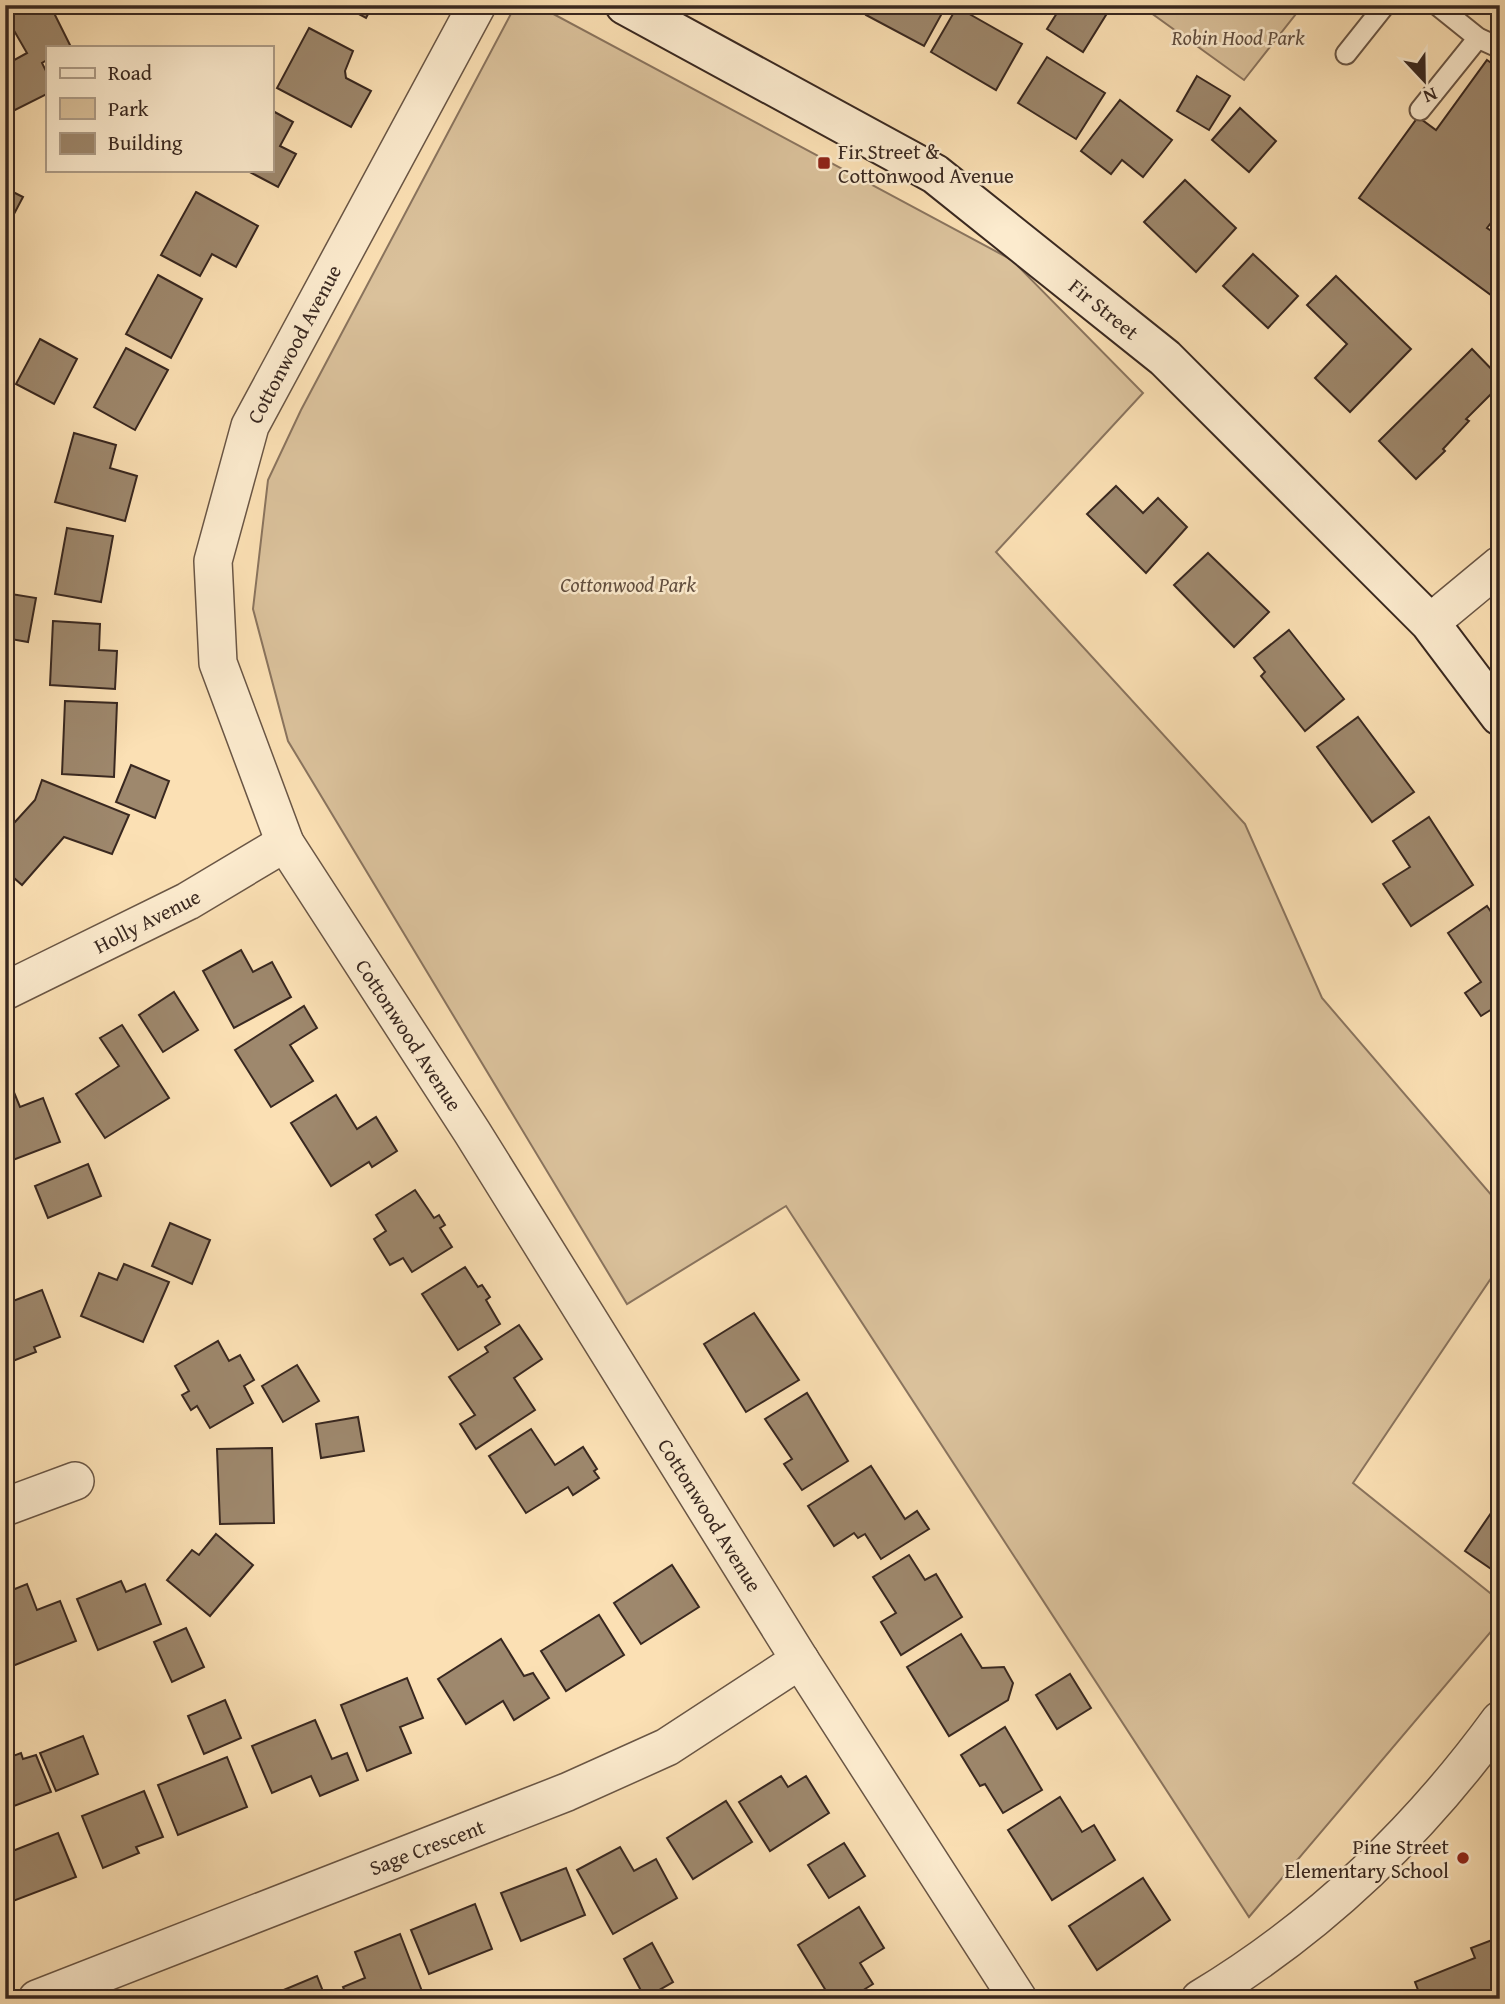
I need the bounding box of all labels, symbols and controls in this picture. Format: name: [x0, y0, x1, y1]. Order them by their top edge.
park label: Robin Hood Park: [1170, 22, 1305, 53]
legend: [46, 46, 273, 172]
north arrow: [1390, 46, 1460, 116]
text: Road: [108, 57, 153, 88]
text: N: [1419, 80, 1442, 111]
text: Park: [108, 93, 149, 124]
text: Building: [108, 127, 183, 158]
place label: Fir Street & Cottonwood Avenue: [838, 136, 1014, 191]
marker: Fir Street & Cottonwood Avenue: [816, 155, 832, 171]
street label: Cottonwood Avenue: [239, 259, 349, 429]
street label: Fir Street: [1062, 271, 1146, 347]
park label: Cottonwood Park: [560, 569, 696, 600]
street label: Holly Avenue: [88, 881, 206, 961]
street label: Cottonwood Avenue: [348, 953, 470, 1117]
street label: Cottonwood Avenue: [650, 1432, 770, 1598]
street label: Sage Crescent: [365, 1811, 490, 1883]
place label: Pine Street Elementary School: [1284, 1831, 1450, 1886]
marker: Pine Street Elementary School: [1455, 1850, 1471, 1866]

